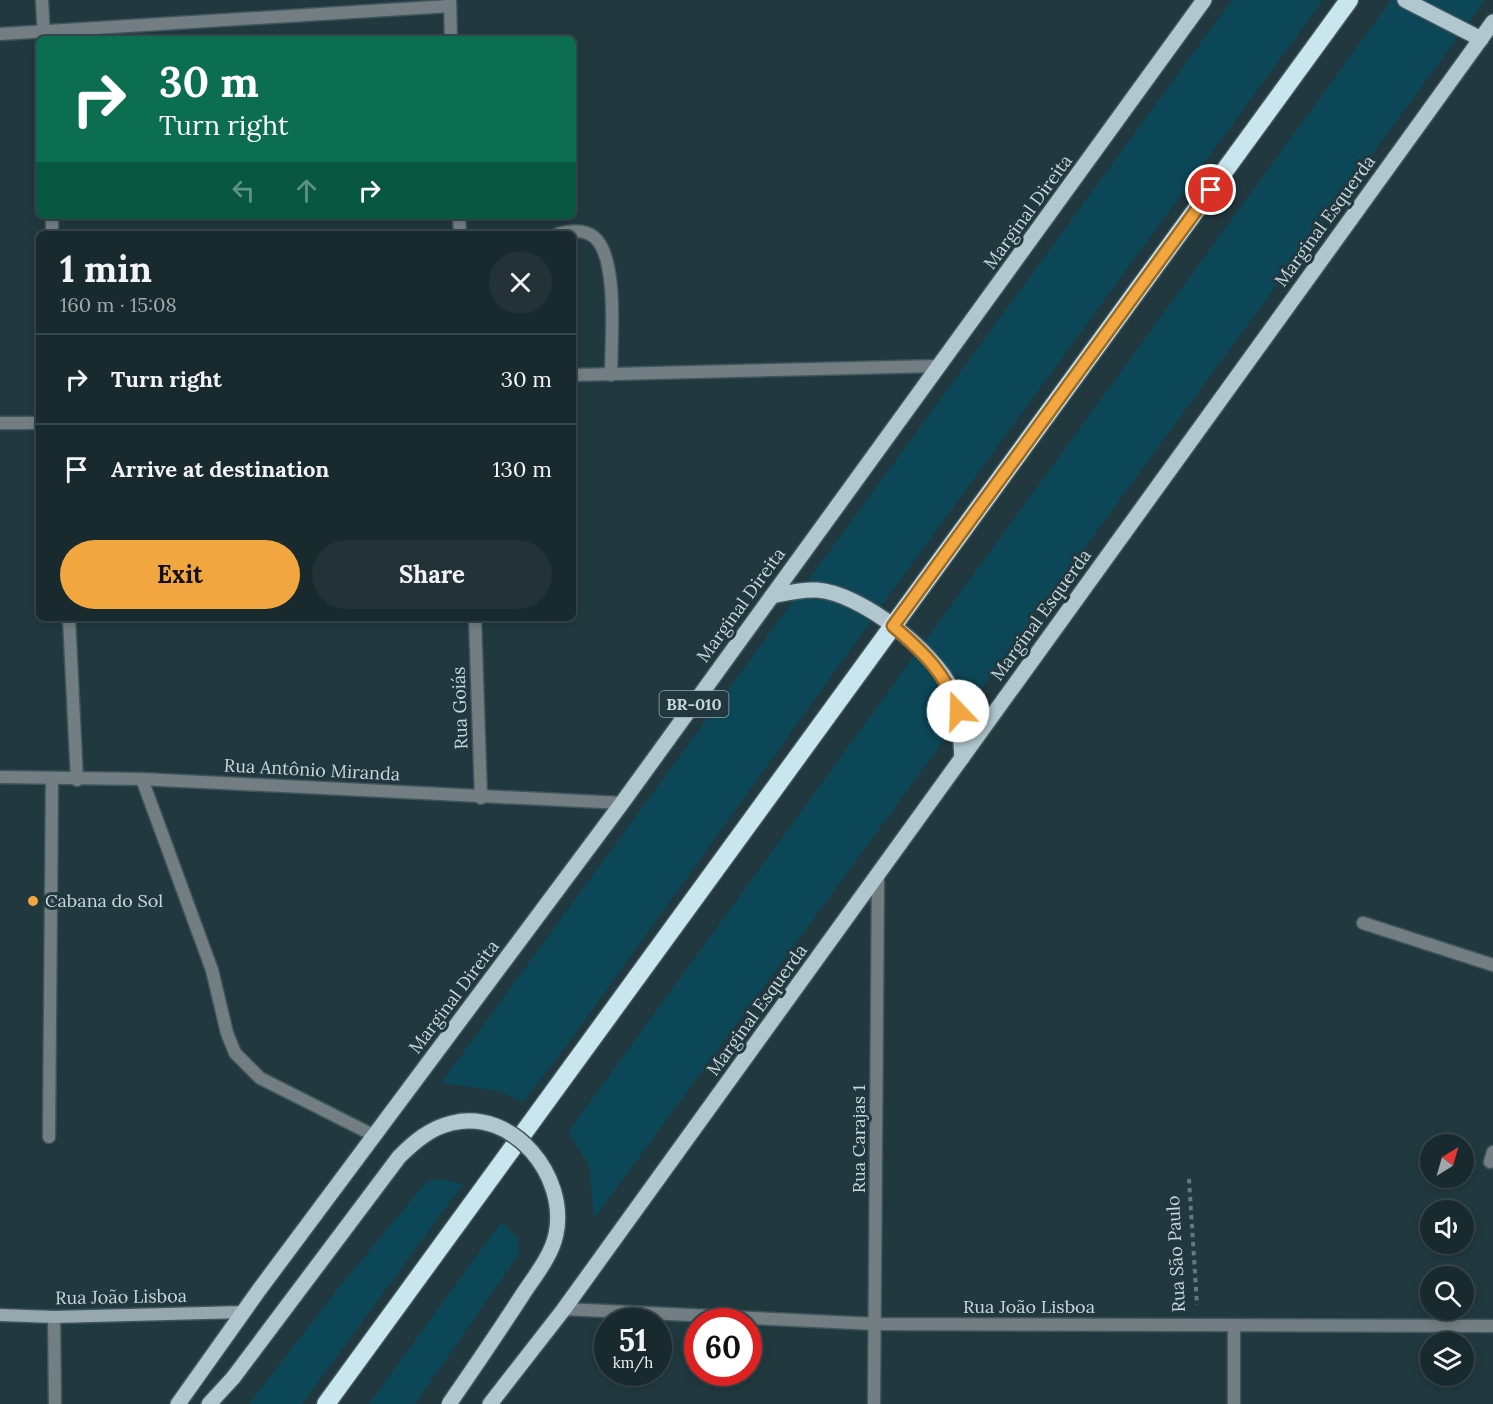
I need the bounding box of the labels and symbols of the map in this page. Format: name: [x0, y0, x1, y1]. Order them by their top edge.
street label: Marginal Direita: [978, 150, 1077, 274]
street label: Marginal Esquerda: [1269, 150, 1380, 291]
pin: [1185, 164, 1236, 215]
street label: Marginal Direita: [691, 543, 790, 667]
street label: Marginal Esquerda: [985, 544, 1096, 685]
street label: Rua Goiás: [447, 666, 472, 750]
position arrow: [926, 679, 990, 743]
road number: BR-010: [660, 691, 728, 717]
street label: Rua Antônio Miranda: [223, 753, 401, 786]
place label: Cabana do Sol: [45, 889, 163, 912]
marker: Cabana do Sol: [26, 894, 40, 908]
street label: Marginal Direita: [403, 935, 504, 1058]
street label: Marginal Esquerda: [701, 939, 812, 1080]
street label: Rua Carajas 1: [847, 1085, 870, 1193]
north arrow: [1420, 1134, 1474, 1188]
street label: Rua São Paulo: [1161, 1195, 1190, 1313]
street label: Rua João Lisboa: [55, 1284, 187, 1309]
street label: Rua João Lisboa: [963, 1295, 1095, 1318]
speed limit sign: 60: [684, 1308, 762, 1386]

